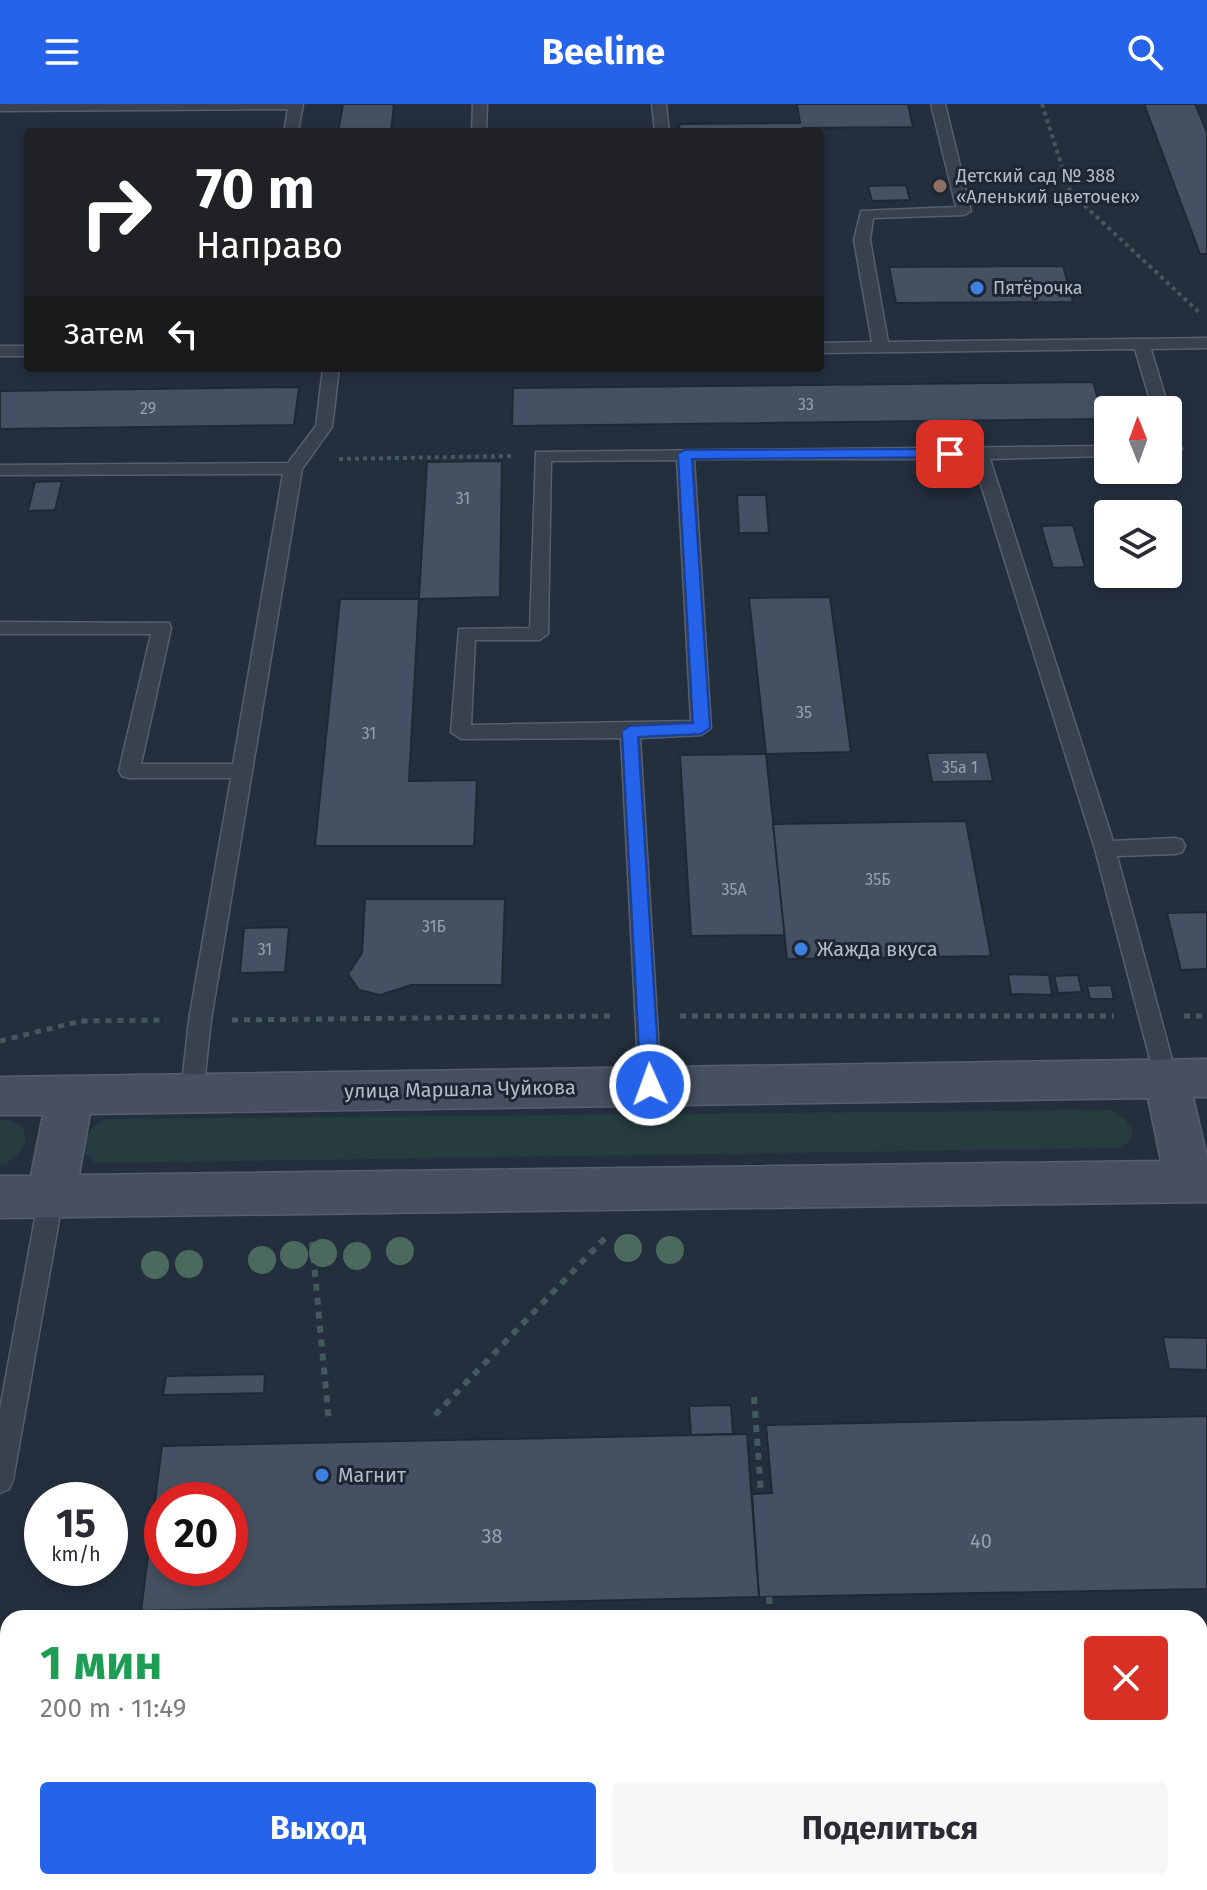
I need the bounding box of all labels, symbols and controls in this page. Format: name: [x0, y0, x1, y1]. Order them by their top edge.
icon: menu: [40, 30, 84, 74]
text: Beeline: [542, 30, 665, 74]
icon: search: [1123, 30, 1167, 74]
text: 70 m: [196, 156, 315, 223]
icon: right: [64, 160, 168, 264]
place label: Детский сад № 388 «Аленький цветочек»: [955, 165, 1140, 208]
marker: Детский сад № 388 «Аленький цветочек»: [931, 177, 949, 195]
text: Направо: [196, 224, 343, 268]
place label: Пятёрочка: [993, 277, 1083, 299]
marker: Пятёрочка: [968, 279, 986, 297]
icon: left: [161, 312, 205, 356]
text: Затем: [64, 316, 145, 352]
house number: 33: [798, 395, 814, 414]
north arrow: [1094, 396, 1182, 484]
map controls: [1094, 396, 1182, 588]
house number: 29: [140, 399, 156, 418]
pin: [916, 420, 984, 488]
icon: arrive: [928, 432, 972, 476]
house number: 31: [456, 489, 470, 508]
button: layers: [1094, 500, 1182, 588]
house number: 35: [796, 703, 812, 722]
house number: 31: [362, 724, 376, 743]
house number: 35а 1: [942, 758, 978, 777]
house number: 35Б: [865, 870, 891, 889]
house number: 35А: [721, 880, 747, 899]
house number: 31Б: [422, 917, 446, 936]
place label: Жажда вкуса: [817, 937, 938, 961]
house number: 31: [258, 940, 272, 959]
marker: Жажда вкуса: [792, 940, 810, 958]
position arrow: [608, 1043, 692, 1127]
street label: улица Маршала Чуйкова: [344, 1075, 576, 1103]
place label: Магнит: [338, 1463, 407, 1487]
marker: Магнит: [313, 1466, 331, 1484]
speed limit sign: 20: [144, 1482, 248, 1586]
text: 15: [56, 1500, 96, 1548]
house number: 38: [482, 1524, 503, 1548]
house number: 40: [970, 1529, 992, 1553]
text: km/h: [51, 1542, 101, 1566]
text: 1 мин: [40, 1634, 162, 1692]
button: close: [1084, 1636, 1168, 1720]
text: 200 m · 11:49: [40, 1693, 186, 1724]
button: Выход: [40, 1782, 596, 1874]
button: Поделиться: [612, 1782, 1168, 1874]

